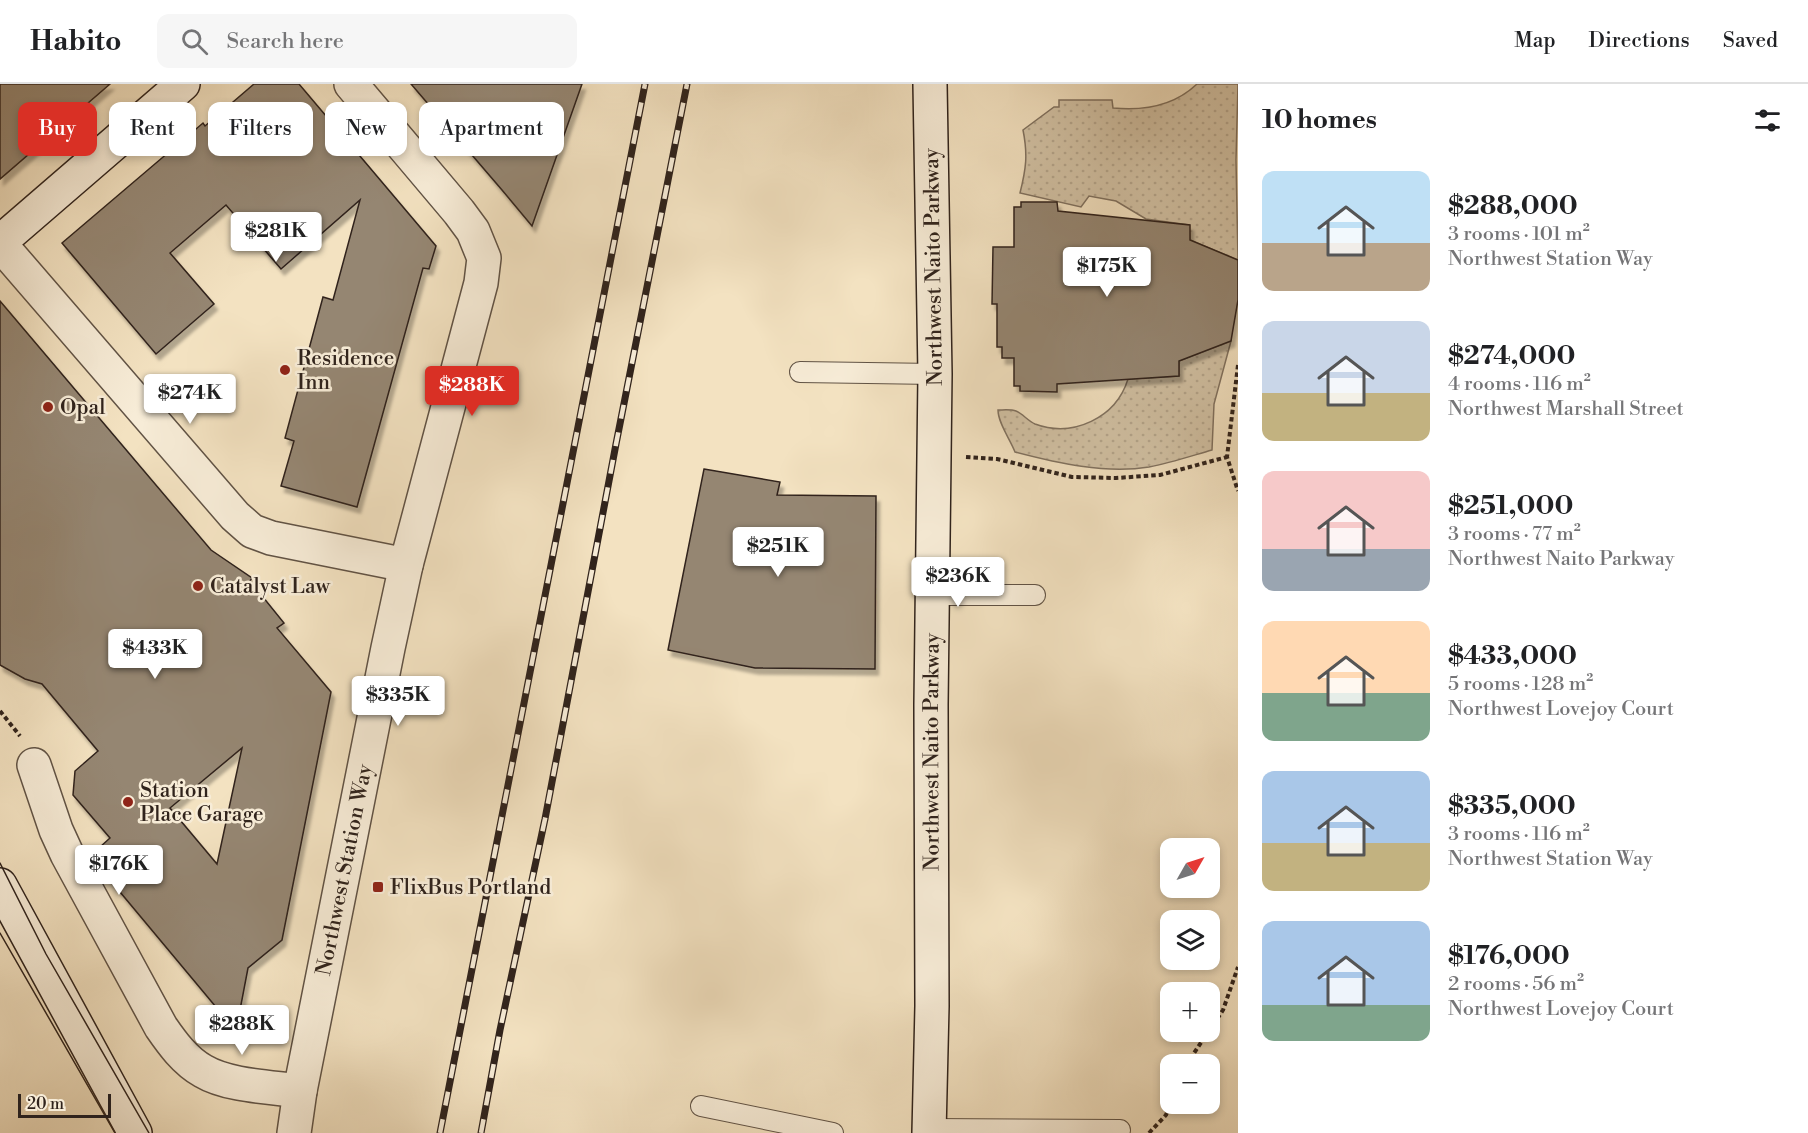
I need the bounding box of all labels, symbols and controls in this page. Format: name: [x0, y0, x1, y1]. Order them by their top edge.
search box: [157, 14, 577, 68]
text: Habito: [30, 24, 121, 59]
icon: search: [178, 25, 211, 58]
text: Search here: [226, 28, 344, 55]
text: Map: [1514, 28, 1556, 54]
text: Directions: [1589, 28, 1690, 54]
text: Saved: [1723, 28, 1778, 54]
chip: Buy: [18, 102, 97, 156]
chip: Rent: [109, 102, 196, 156]
chip: Filters: [208, 102, 313, 156]
chip: New: [325, 102, 407, 156]
chip: Apartment: [419, 102, 564, 156]
text: 10 homes: [1262, 104, 1377, 136]
icon: filters: [1751, 104, 1784, 137]
street label: Northwest Naito Parkway: [919, 147, 949, 386]
text: $288,000: [1448, 190, 1578, 222]
icon: home: [1310, 195, 1382, 267]
pin: $281K: [234, 212, 318, 263]
text: $281K: [245, 219, 307, 244]
text: 3 rooms · 101 m²: [1448, 222, 1590, 247]
pin: $175K: [1065, 247, 1149, 298]
text: Northwest Station Way: [1448, 247, 1653, 272]
text: $175K: [1077, 254, 1137, 279]
text: $274,000: [1448, 340, 1575, 372]
icon: home: [1310, 345, 1382, 417]
place label: Residence Inn: [297, 346, 394, 396]
marker: Residence Inn: [278, 363, 292, 377]
pin: $288K: [430, 366, 514, 417]
text: 4 rooms · 116 m²: [1448, 372, 1591, 397]
text: $288K: [439, 373, 505, 398]
pin: $274K: [148, 374, 232, 425]
text: $274K: [158, 381, 222, 406]
place label: Opal: [60, 395, 105, 421]
text: Northwest Marshall Street: [1448, 397, 1684, 422]
marker: Opal: [41, 400, 55, 414]
text: $251,000: [1448, 490, 1573, 522]
icon: home: [1310, 495, 1382, 567]
text: 3 rooms · 77 m²: [1448, 522, 1581, 547]
pin: $251K: [736, 527, 820, 578]
text: $251K: [747, 534, 809, 559]
text: Northwest Naito Parkway: [1448, 547, 1675, 572]
pin: $236K: [916, 557, 1000, 608]
text: $236K: [925, 564, 991, 589]
place label: Catalyst Law: [210, 574, 331, 600]
marker: Catalyst Law: [191, 579, 205, 593]
pin: $433K: [113, 629, 197, 680]
street label: Northwest Naito Parkway: [919, 632, 946, 871]
text: $433K: [122, 636, 188, 661]
text: $433,000: [1448, 640, 1577, 672]
icon: home: [1310, 645, 1382, 717]
text: 5 rooms · 128 m²: [1448, 672, 1593, 697]
pin: $335K: [356, 676, 440, 727]
text: $335K: [366, 683, 430, 708]
text: Northwest Lovejoy Court: [1448, 697, 1674, 722]
street label: Northwest Station Way: [311, 761, 379, 978]
place label: Station Place Garage: [140, 778, 264, 828]
text: $335,000: [1448, 790, 1576, 822]
marker: Station Place Garage: [121, 795, 135, 809]
icon: home: [1310, 795, 1382, 867]
text: 3 rooms · 116 m²: [1448, 822, 1590, 847]
north arrow: [1160, 838, 1220, 898]
map controls: [1160, 838, 1220, 1114]
pin: $176K: [77, 845, 161, 896]
text: Northwest Station Way: [1448, 847, 1653, 872]
text: $176K: [89, 852, 149, 877]
place label: FlixBus Portland: [390, 875, 551, 901]
marker: FlixBus Portland: [371, 880, 385, 894]
button: layers: [1160, 910, 1220, 970]
text: $176,000: [1448, 940, 1570, 972]
icon: home: [1310, 945, 1382, 1017]
text: 2 rooms · 56 m²: [1448, 972, 1584, 997]
button: +: [1160, 982, 1220, 1042]
text: Northwest Lovejoy Court: [1448, 997, 1674, 1022]
pin: $288K: [200, 1005, 284, 1056]
text: $288K: [209, 1012, 275, 1037]
button: −: [1160, 1054, 1220, 1114]
scale bar: [18, 1091, 111, 1118]
text: 20 m: [27, 1094, 64, 1114]

